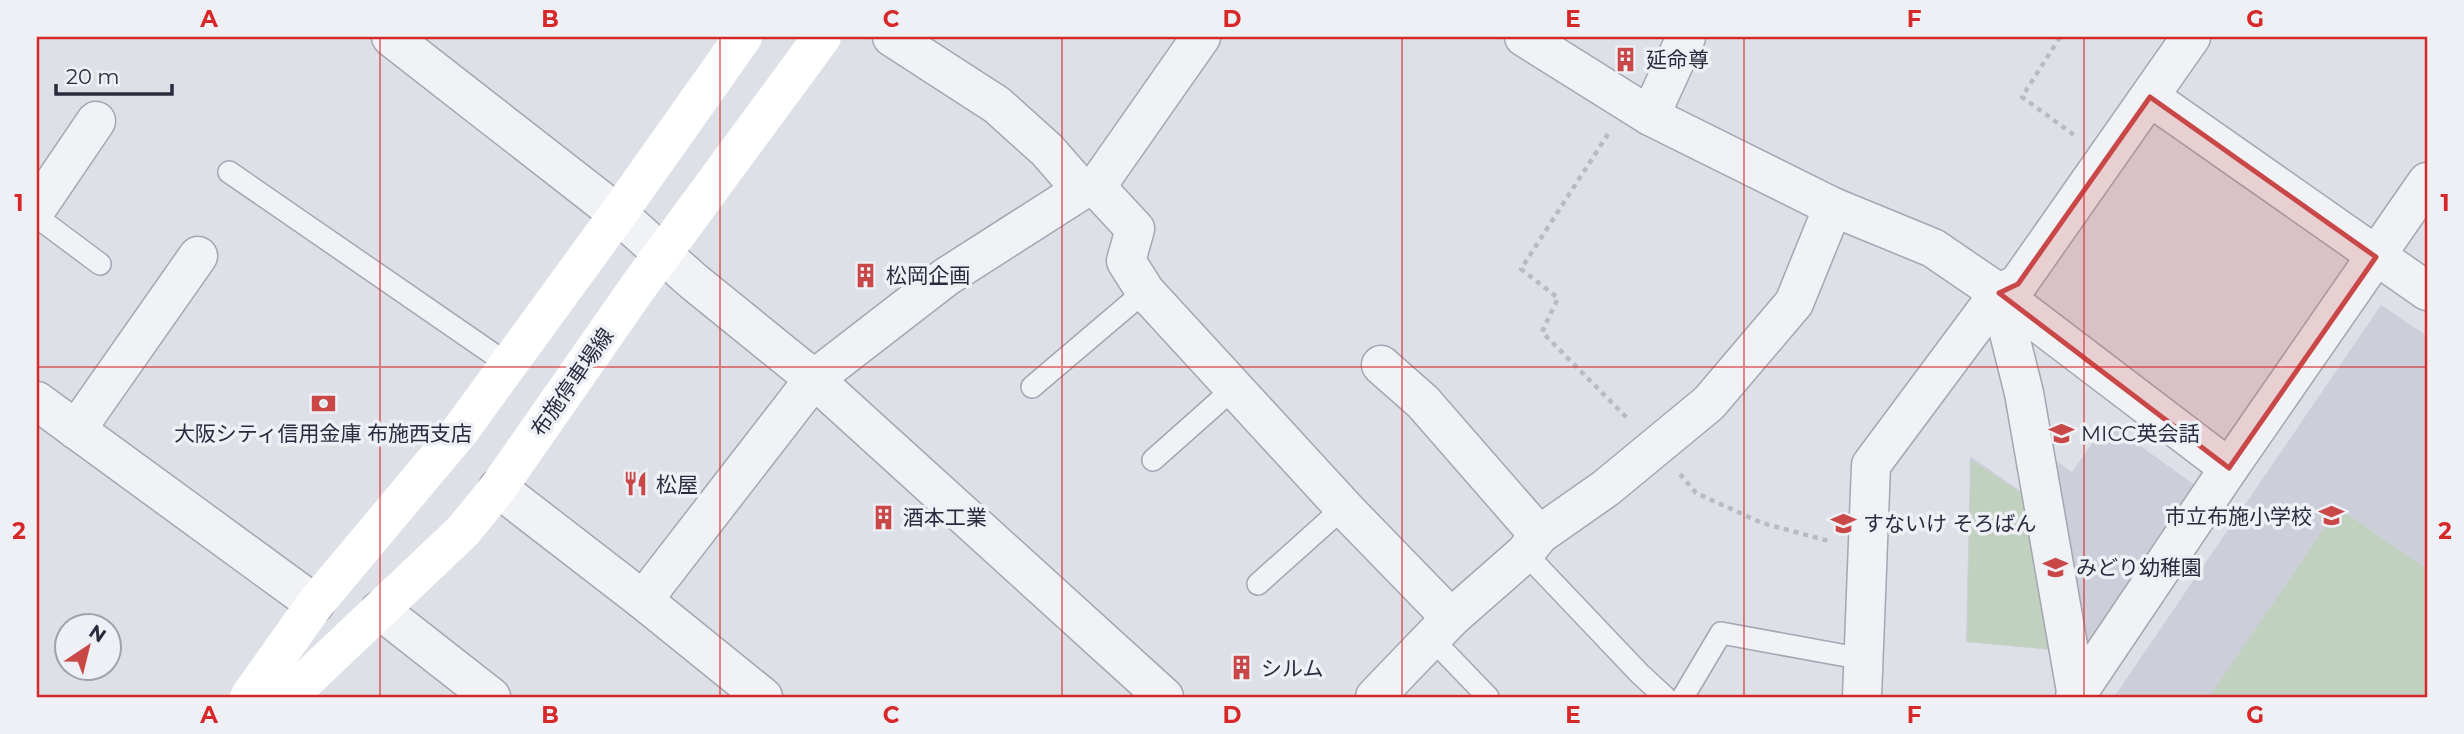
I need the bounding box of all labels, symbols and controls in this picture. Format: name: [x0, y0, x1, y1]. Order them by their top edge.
text: A: [199, 5, 218, 33]
text: B: [541, 5, 559, 33]
text: C: [883, 5, 900, 33]
text: D: [1223, 5, 1242, 33]
text: E: [1565, 5, 1581, 33]
text: F: [1907, 5, 1922, 33]
text: G: [2246, 5, 2264, 33]
building icon: 延命尊: [1612, 45, 1640, 73]
place label: 延命尊: [1646, 47, 1709, 72]
scale bar: [56, 52, 172, 96]
text: 20 m: [66, 64, 120, 89]
text: 1: [14, 189, 24, 217]
text: 1: [2440, 189, 2450, 217]
building icon: 松岡企画: [852, 261, 880, 289]
place label: 松岡企画: [886, 263, 970, 288]
street label: 布施停車場線: [526, 323, 618, 441]
bank icon: 大阪シティ信用金庫 布施西支店: [309, 390, 337, 418]
school or university icon: MICC英会話: [2047, 419, 2075, 447]
place label: 大阪シティ信用金庫 布施西支店: [174, 421, 472, 446]
place label: MICC英会話: [2081, 421, 2199, 446]
restaurant icon: 松屋: [622, 470, 650, 498]
place label: 松屋: [656, 472, 698, 497]
school or university icon: 市立布施小学校: [2318, 502, 2346, 530]
building icon: 酒本工業: [869, 503, 897, 531]
place label: 市立布施小学校: [2165, 504, 2312, 529]
place label: 酒本工業: [903, 505, 987, 530]
school or university icon: すないけ そろばん: [1829, 509, 1857, 537]
place label: すないけ そろばん: [1863, 511, 2037, 536]
text: 2: [12, 517, 26, 545]
text: 2: [2438, 517, 2452, 545]
school or university icon: みどり幼稚園: [2042, 553, 2070, 581]
place label: みどり幼稚園: [2076, 555, 2202, 580]
north arrow: [52, 612, 122, 682]
text: N: [85, 620, 110, 647]
building icon: シルム: [1227, 654, 1255, 682]
place label: シルム: [1261, 656, 1324, 681]
text: A: [199, 701, 218, 729]
text: B: [541, 701, 559, 729]
text: C: [883, 701, 900, 729]
text: D: [1223, 701, 1242, 729]
text: E: [1565, 701, 1581, 729]
text: F: [1907, 701, 1922, 729]
text: G: [2246, 701, 2264, 729]

